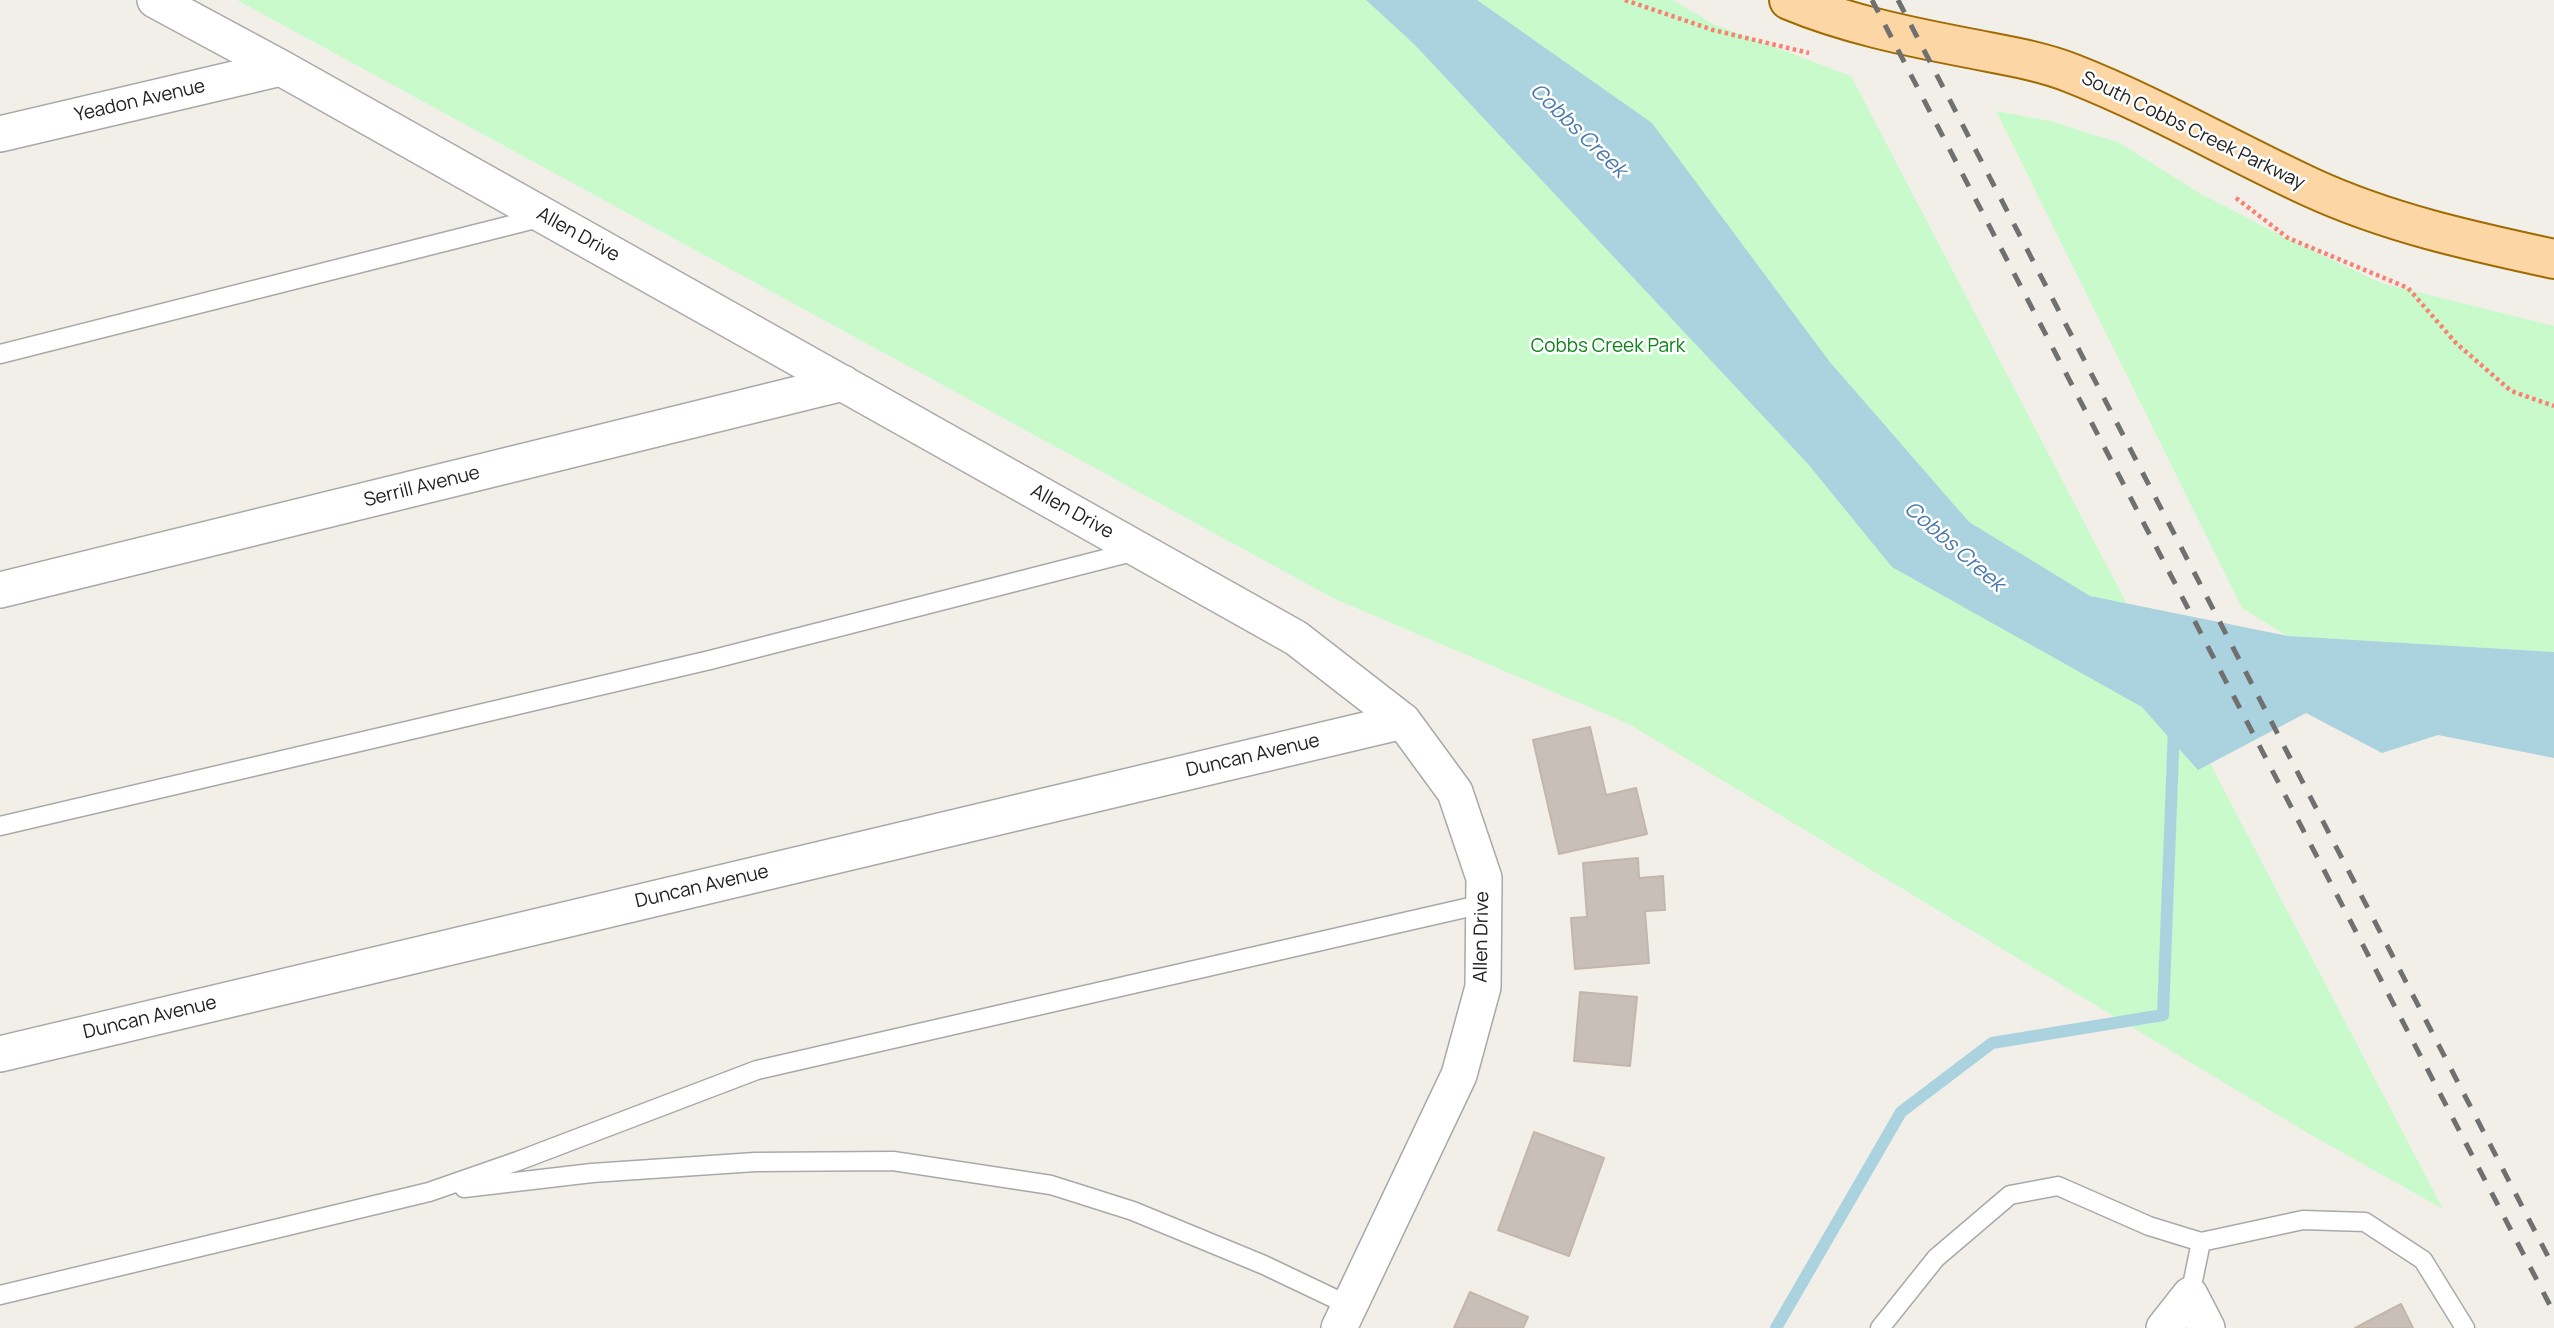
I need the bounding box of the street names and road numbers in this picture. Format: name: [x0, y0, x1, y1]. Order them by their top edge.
street label: South Cobbs Creek Parkway: [2078, 67, 2308, 195]
street label: Yeadon Avenue: [73, 75, 207, 127]
street label: Allen Drive: [533, 203, 623, 267]
street label: Serrill Avenue: [362, 462, 482, 512]
street label: Allen Drive: [1027, 480, 1117, 544]
street label: Duncan Avenue: [1184, 730, 1322, 782]
street label: Duncan Avenue: [633, 861, 771, 913]
street label: Allen Drive: [1470, 891, 1494, 983]
street label: Duncan Avenue: [81, 992, 219, 1044]

